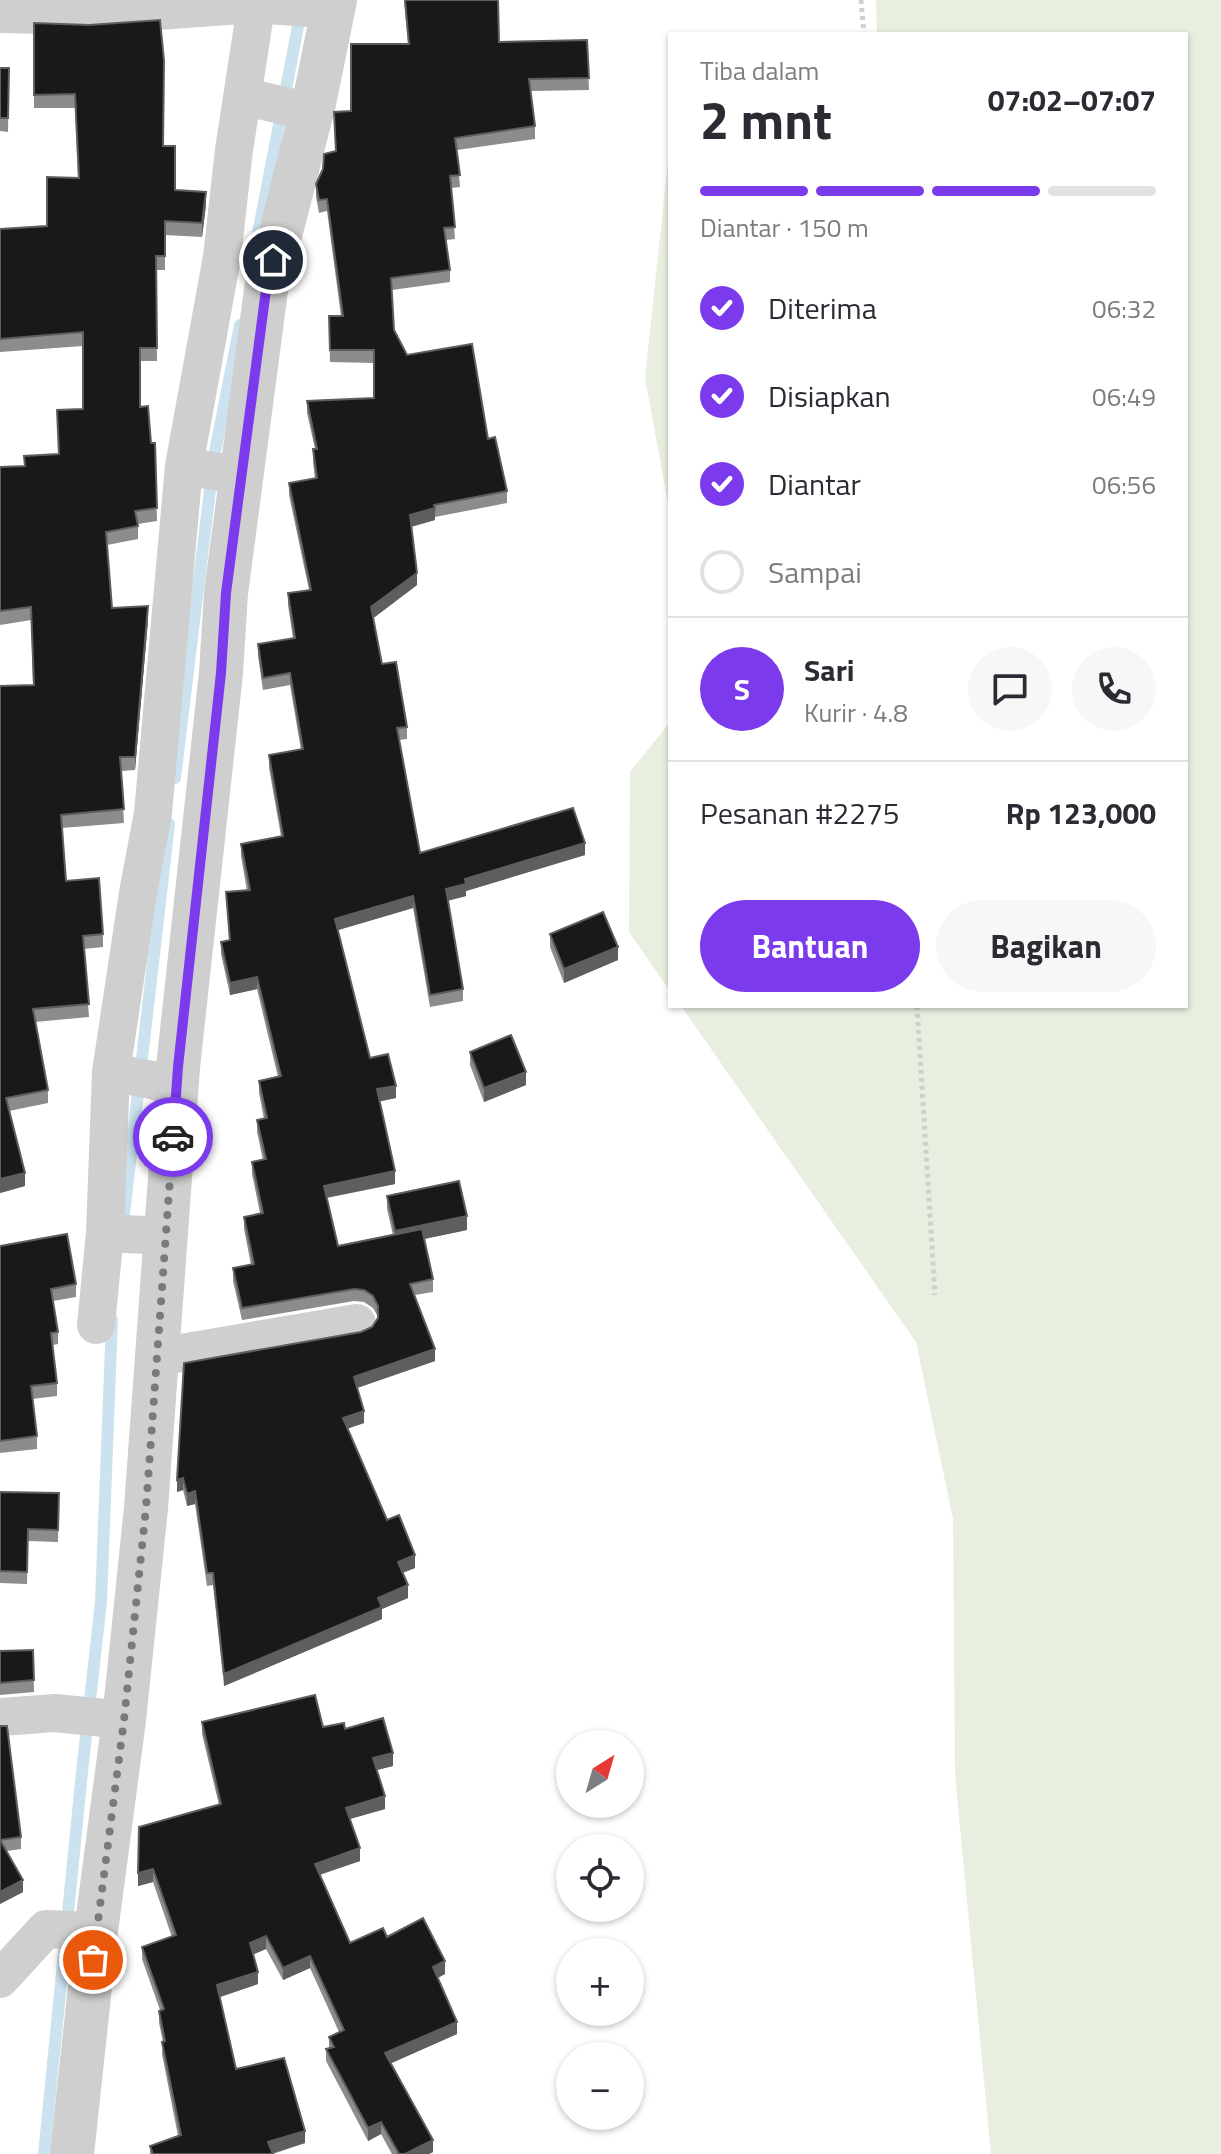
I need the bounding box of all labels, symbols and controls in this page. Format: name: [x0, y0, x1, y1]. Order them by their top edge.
text: Tiba dalam: [700, 51, 819, 90]
text: 07:02–07:07: [988, 77, 1156, 123]
text: 2 mnt: [700, 80, 832, 159]
text: Diantar · 150 m: [700, 208, 869, 247]
pin: [239, 226, 307, 294]
icon: home: [251, 238, 295, 282]
text: Diterima: [768, 285, 877, 331]
icon: check: [700, 286, 744, 330]
text: 06:32: [1092, 289, 1156, 328]
text: Disiapkan: [768, 373, 891, 419]
icon: check: [700, 374, 744, 418]
text: 06:49: [1092, 377, 1156, 416]
text: Diantar: [768, 461, 861, 507]
icon: check: [700, 462, 744, 506]
text: 06:56: [1092, 465, 1156, 504]
text: Sampai: [768, 549, 862, 595]
text: Sari: [804, 647, 855, 693]
button: chat: [968, 647, 1052, 731]
button: phone: [1072, 647, 1156, 731]
text: S: [734, 666, 750, 712]
text: Kurir · 4.8: [804, 693, 908, 732]
text: Pesanan #2275: [700, 790, 900, 836]
text: Rp 123,000: [1006, 790, 1156, 836]
button: Bantuan: [700, 900, 920, 992]
button: Bagikan: [936, 900, 1156, 992]
courier: [133, 1097, 213, 1177]
icon: car: [151, 1115, 195, 1159]
north arrow: [556, 1730, 644, 1818]
map controls: [556, 1730, 644, 2130]
button: locate: [556, 1834, 644, 1922]
pin: [59, 1926, 127, 1994]
icon: bag: [71, 1938, 115, 1982]
button: +: [556, 1938, 644, 2026]
button: −: [556, 2042, 644, 2130]

